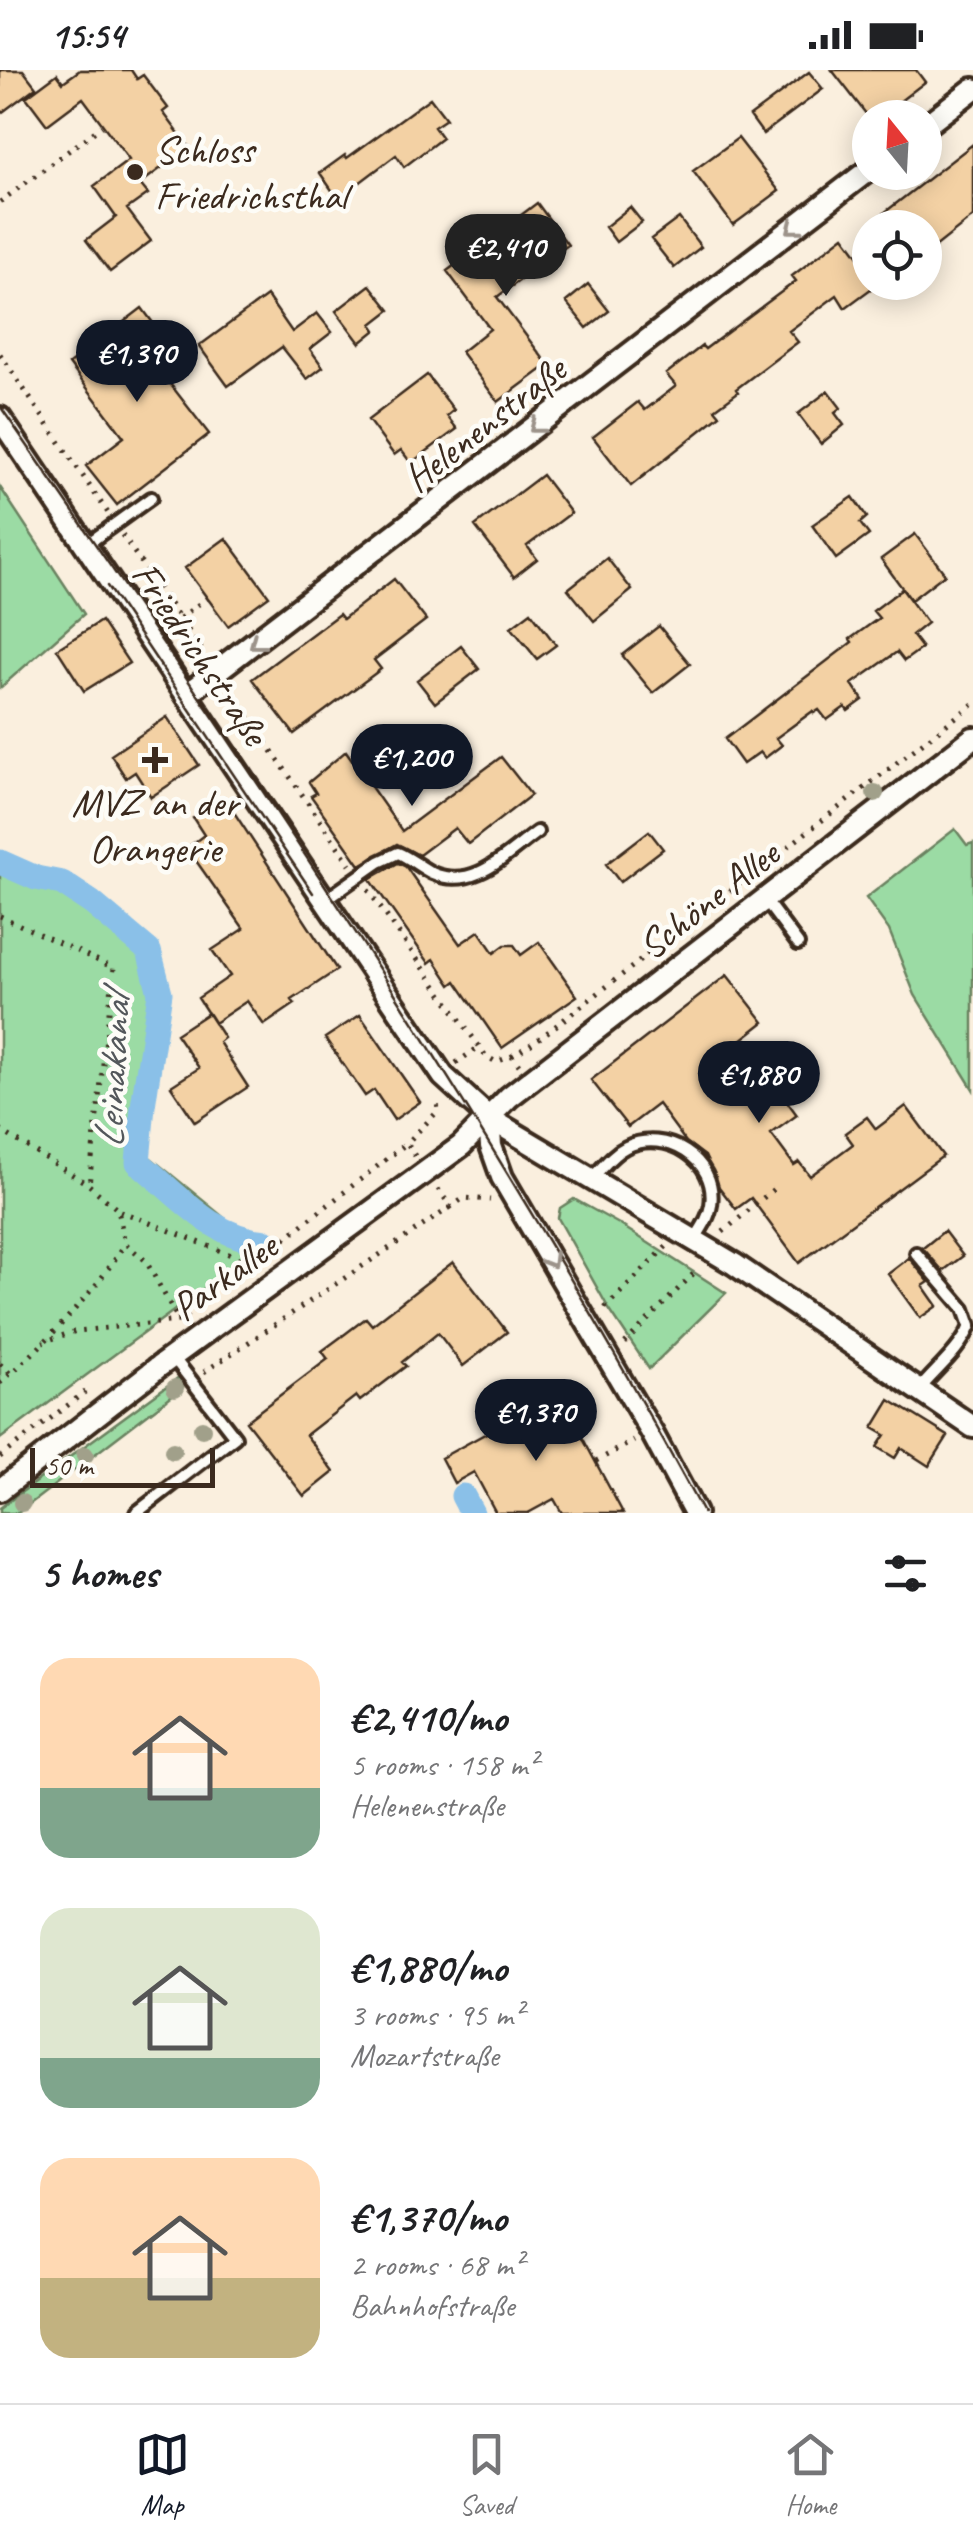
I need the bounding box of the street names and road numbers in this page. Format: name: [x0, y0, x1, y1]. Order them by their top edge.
street label: Helenenstraße: [393, 343, 578, 503]
street label: Friedrichstraße: [121, 552, 281, 757]
street label: Schöne Allee: [628, 827, 792, 970]
street label: Parkallee: [162, 1220, 290, 1332]

